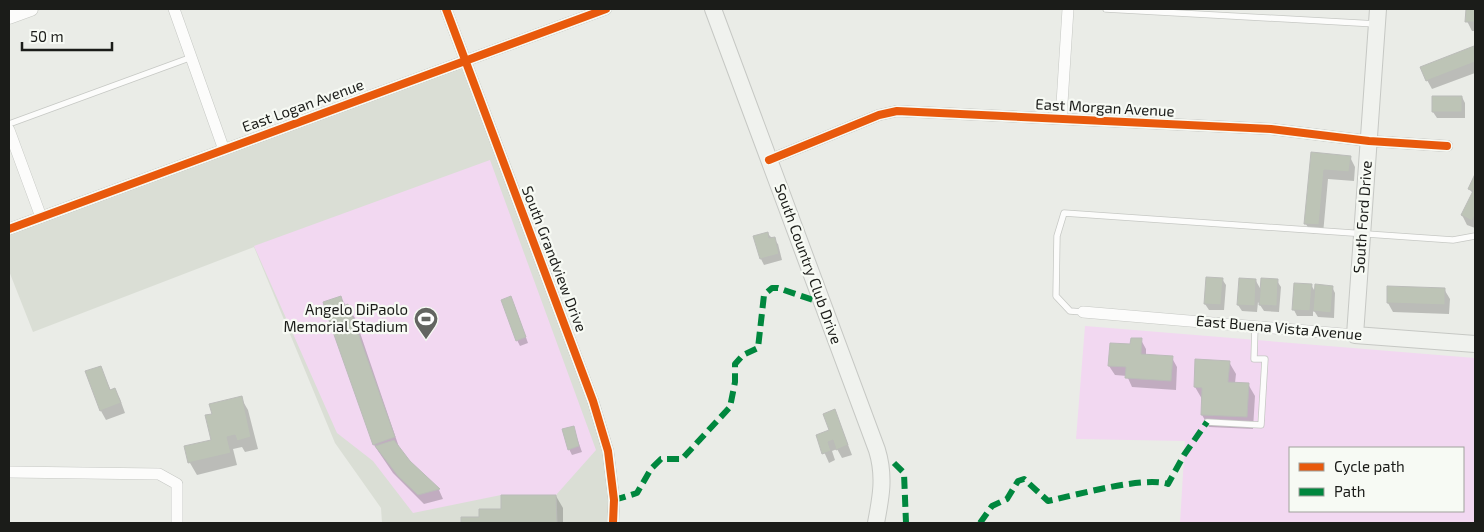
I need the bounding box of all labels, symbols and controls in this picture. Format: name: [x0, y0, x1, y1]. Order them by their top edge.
scale bar: [22, 20, 112, 52]
text: 50 m: [30, 27, 64, 45]
street label: East Logan Avenue: [239, 75, 366, 135]
street label: East Morgan Avenue: [1035, 94, 1175, 120]
street label: South Ford Drive: [1349, 160, 1375, 274]
street label: South Country Club Drive: [772, 181, 846, 346]
street label: South Grandview Drive: [519, 183, 591, 334]
place label: Angelo DiPaolo Memorial Stadium: [283, 300, 408, 335]
sports icon: Angelo DiPaolo Memorial Stadium: [413, 306, 439, 340]
street label: East Buena Vista Avenue: [1195, 311, 1363, 343]
legend: [1289, 447, 1464, 512]
text: Cycle path: [1334, 457, 1405, 475]
text: Path: [1334, 482, 1365, 500]

